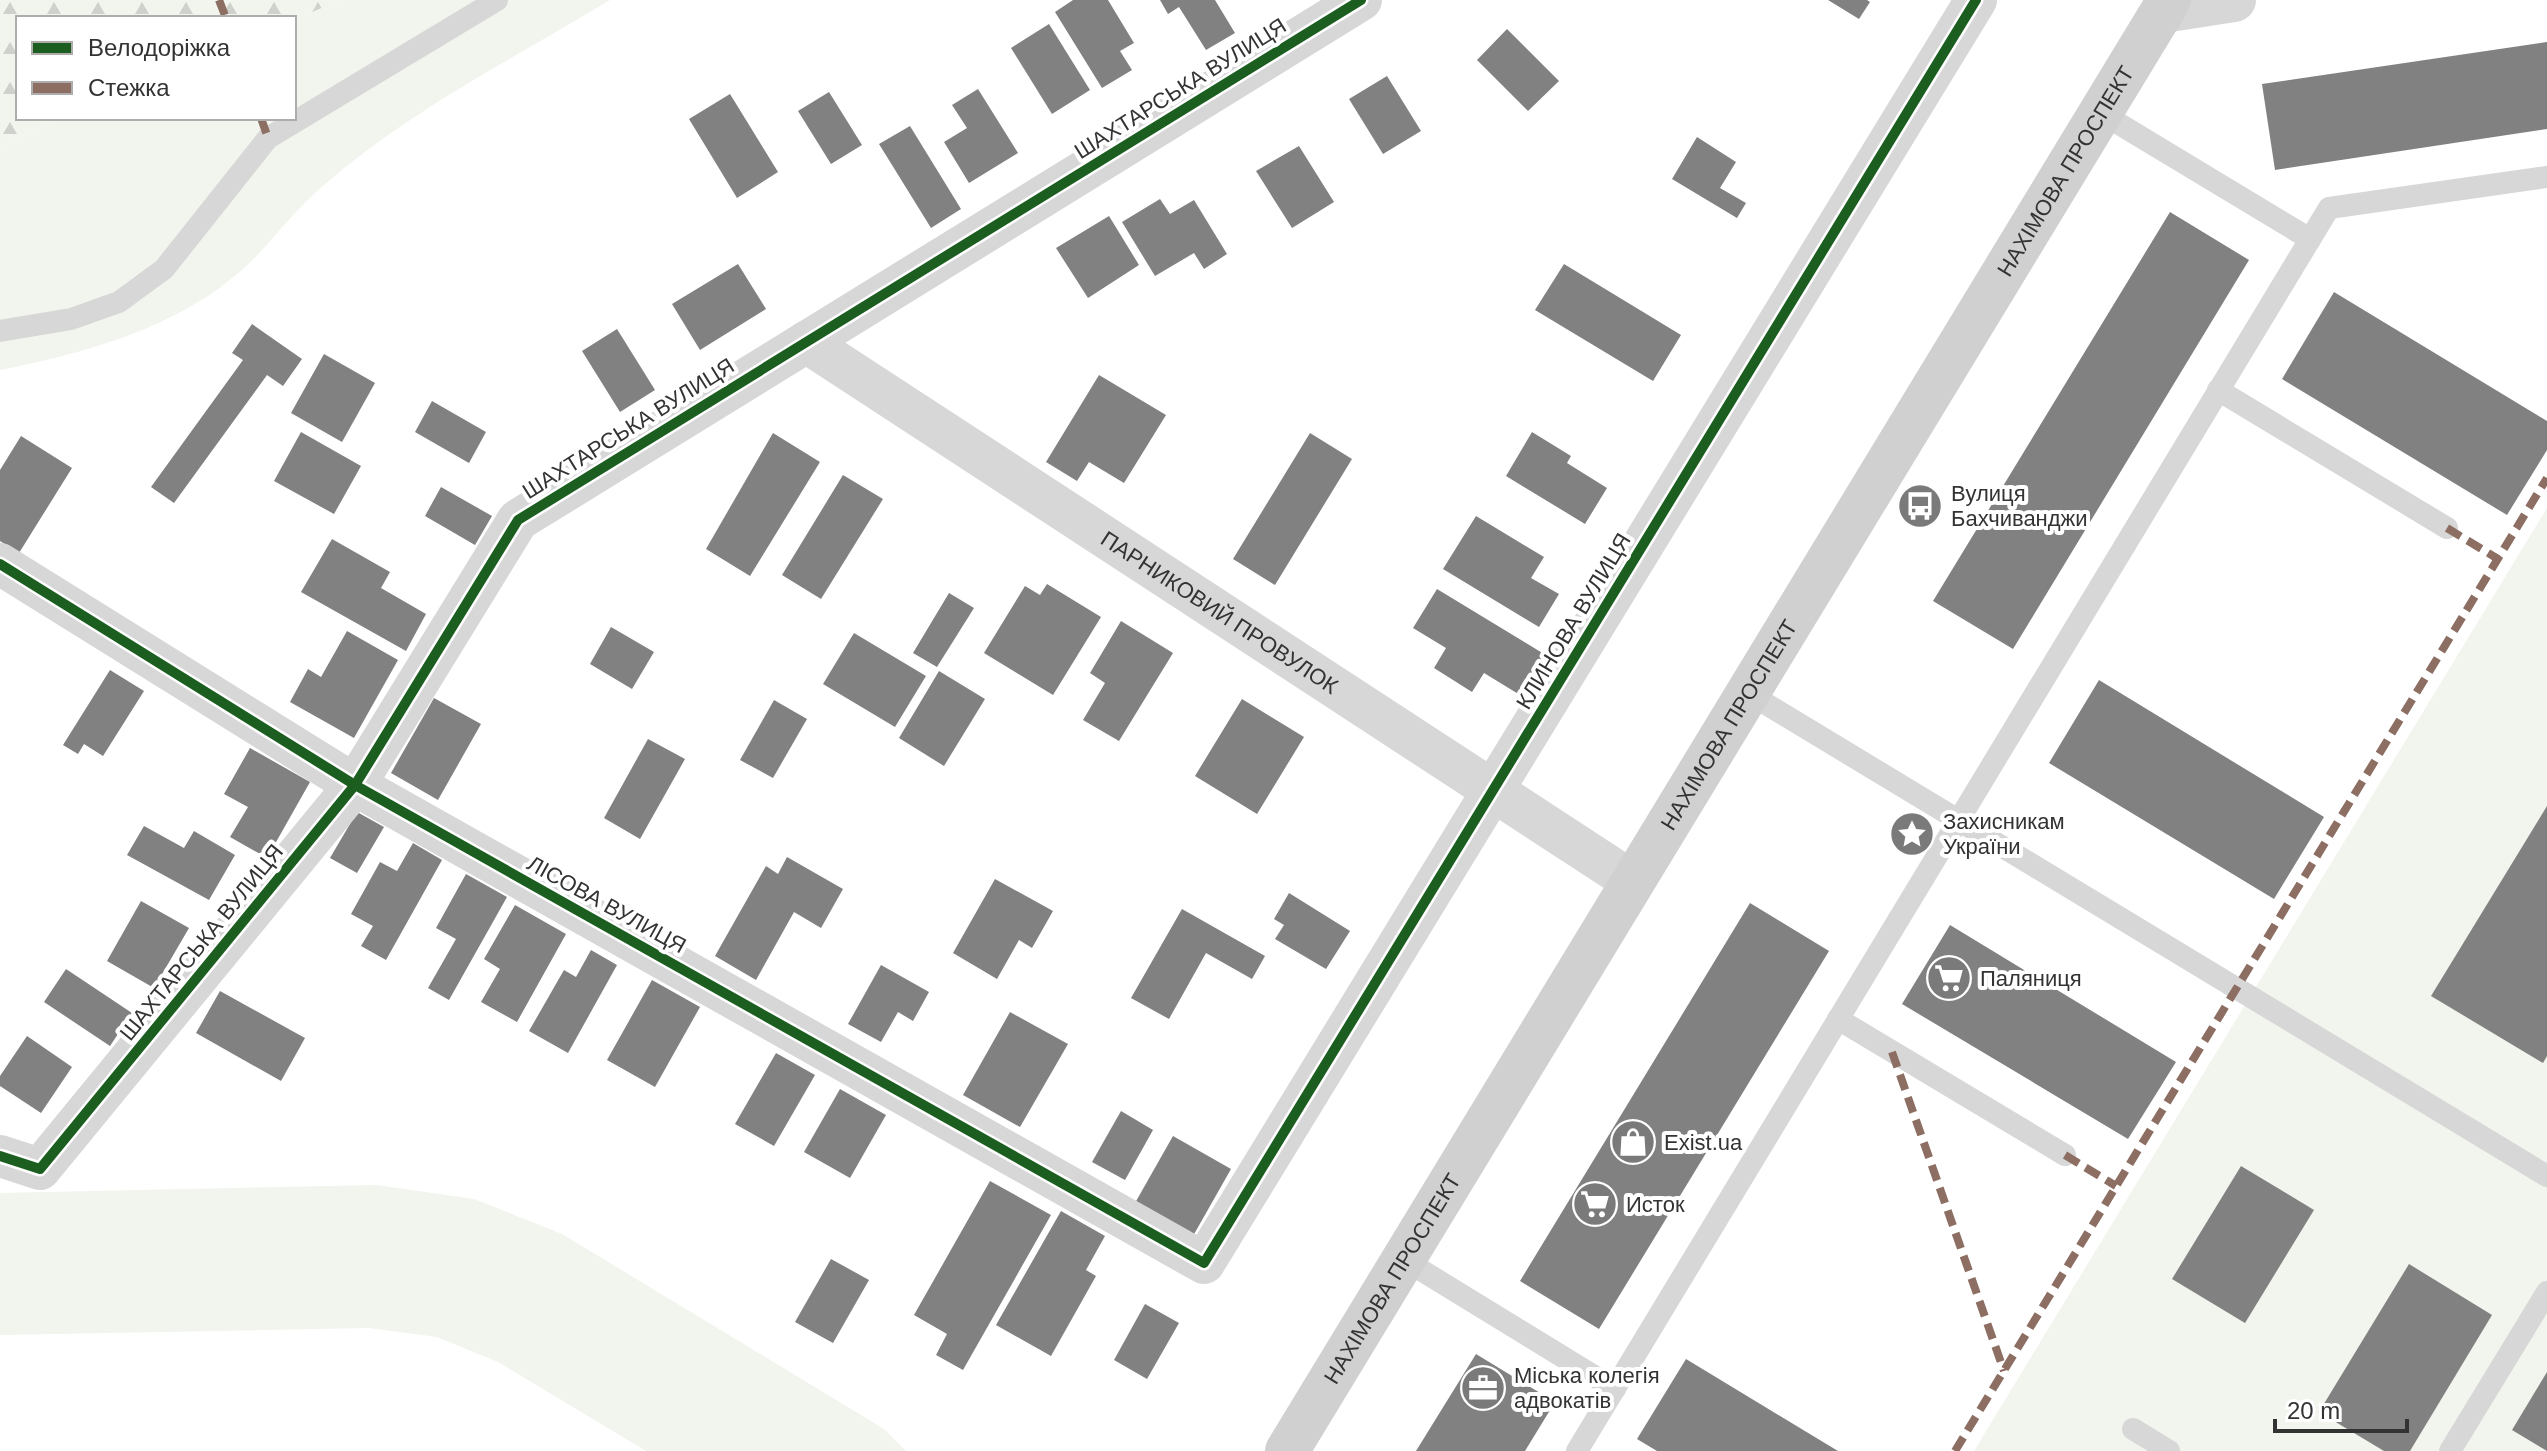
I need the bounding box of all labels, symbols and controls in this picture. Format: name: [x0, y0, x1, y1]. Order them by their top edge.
street label: ШАХТАРСЬКА ВУЛИЦЯ: [1070, 13, 1291, 164]
legend: [16, 16, 296, 120]
text: Велодоріжка: [88, 34, 231, 61]
street label: НАХІМОВА ПРОСПЕКТ: [1992, 62, 2139, 281]
text: Стежка: [88, 74, 170, 101]
street label: ШАХТАРСЬКА ВУЛИЦЯ: [518, 353, 739, 504]
place label: Вулиця Бахчиванджи: [1951, 481, 2088, 531]
bus stop icon: Вулиця Бахчиванджи: [1896, 482, 1944, 530]
street label: ПАРНИКОВИЙ ПРОВУЛОК: [1096, 526, 1343, 699]
street label: КЛИНОВА ВУЛИЦЯ: [1511, 529, 1636, 714]
street label: НАХІМОВА ПРОСПЕКТ: [1656, 615, 1802, 835]
place label: Захисникам України: [1943, 809, 2065, 859]
place icon: Захисникам України: [1888, 810, 1936, 858]
street label: ШАХТАРСЬКА ВУЛИЦЯ: [115, 839, 288, 1045]
street label: ЛІСОВА ВУЛИЦЯ: [523, 851, 690, 958]
supermarket icon: Паляниця: [1925, 954, 1973, 1002]
place label: Паляниця: [1980, 966, 2082, 991]
shop icon: Exist.ua: [1609, 1118, 1657, 1166]
place label: Exist.ua: [1664, 1130, 1743, 1155]
street label: НАХІМОВА ПРОСПЕКТ: [1319, 1169, 1466, 1388]
supermarket icon: Исток: [1571, 1180, 1619, 1228]
place label: Исток: [1626, 1192, 1685, 1217]
place label: Міська колегія адвокатів: [1514, 1363, 1660, 1413]
office icon: Міська колегія адвокатів: [1459, 1364, 1507, 1412]
scale bar: [2275, 1383, 2407, 1433]
text: 20 m: [2287, 1397, 2340, 1424]

